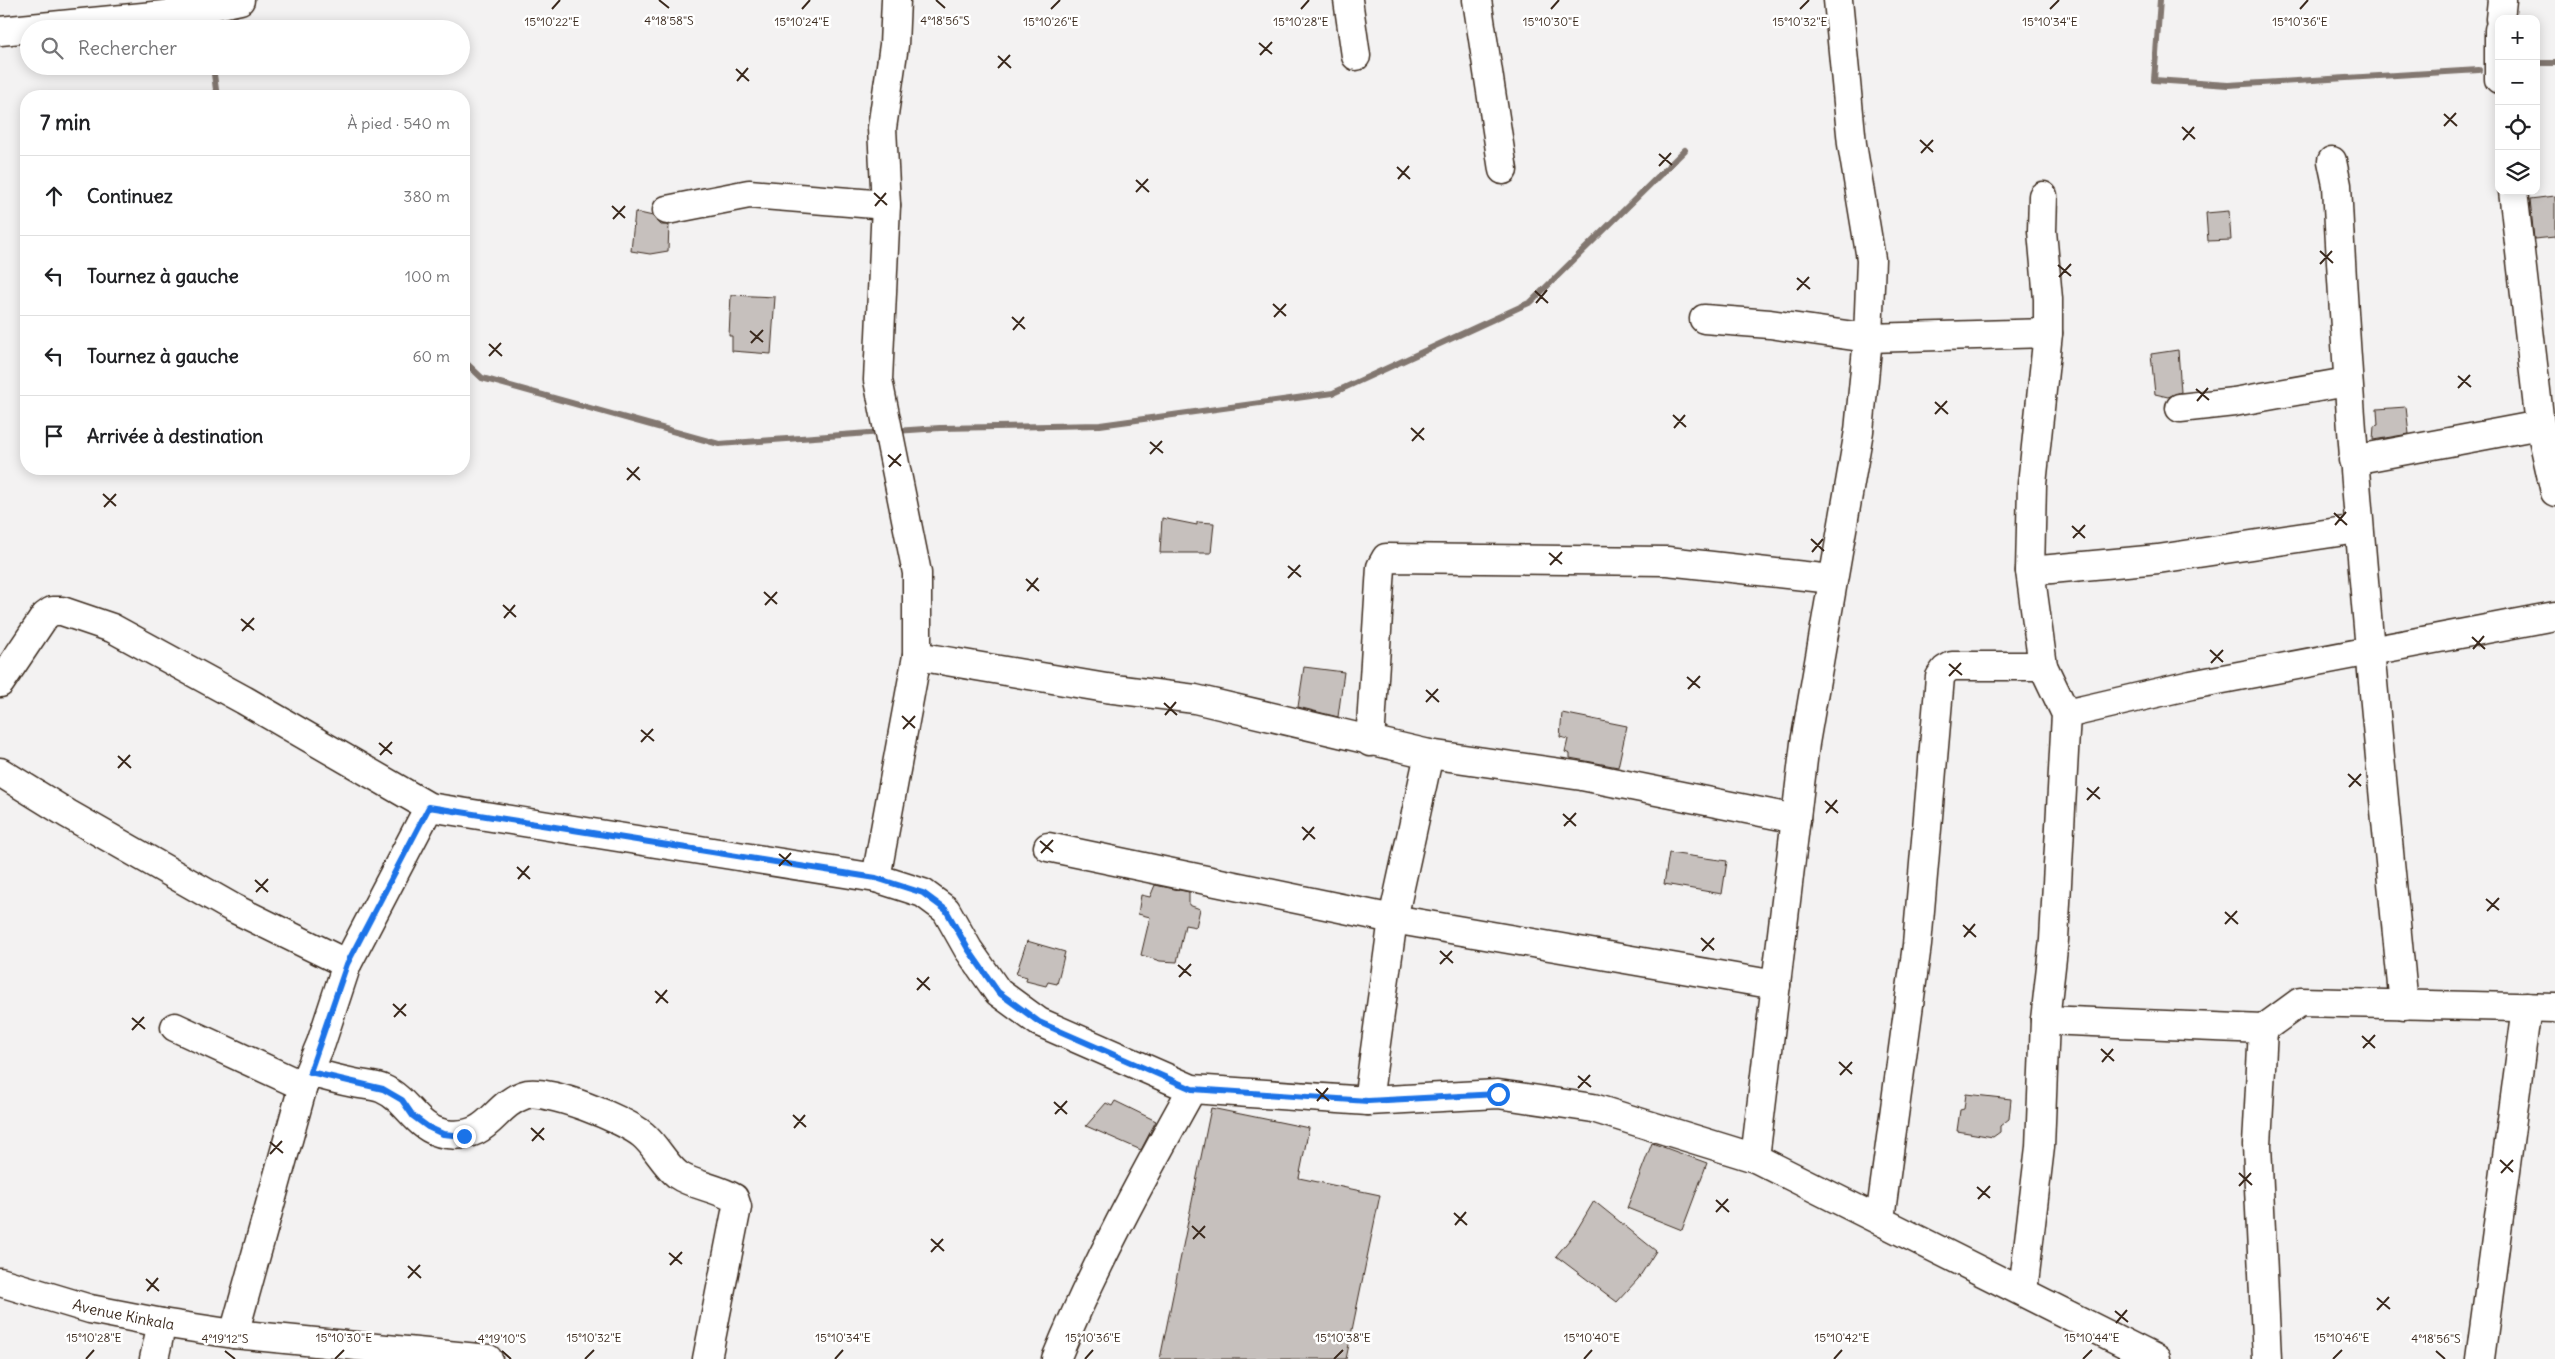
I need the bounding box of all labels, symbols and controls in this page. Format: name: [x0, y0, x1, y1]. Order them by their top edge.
text: 4°18'58"S: [644, 13, 694, 28]
text: 4°18'56"S: [920, 13, 970, 28]
text: 15°10'22"E: [525, 14, 579, 29]
text: 15°10'24"E: [774, 14, 830, 29]
text: 15°10'26"E: [1023, 14, 1079, 29]
text: 15°10'28"E: [1273, 14, 1329, 29]
text: 15°10'30"E: [1523, 14, 1579, 29]
text: 15°10'32"E: [1772, 14, 1828, 29]
text: 15°10'34"E: [2022, 14, 2078, 29]
text: 15°10'36"E: [2272, 14, 2328, 29]
map controls: [2495, 15, 2540, 195]
button: +: [2495, 15, 2540, 60]
search box: [20, 20, 470, 75]
icon: search: [38, 34, 66, 62]
text: Rechercher: [78, 36, 177, 60]
button: −: [2495, 60, 2540, 105]
button: locate: [2495, 105, 2540, 150]
text: 7 min: [40, 109, 91, 136]
text: À pied · 540 m: [347, 113, 450, 133]
button: layers: [2495, 150, 2540, 195]
icon: ahead: [40, 182, 68, 210]
text: Continuez: [87, 184, 173, 208]
text: 380 m: [403, 186, 450, 206]
icon: left: [40, 262, 68, 290]
text: Tournez à gauche: [87, 264, 239, 288]
text: 100 m: [405, 266, 450, 286]
icon: left: [40, 342, 68, 370]
text: Tournez à gauche: [87, 344, 239, 368]
text: 60 m: [412, 346, 450, 366]
icon: arrive: [40, 422, 68, 450]
text: Arrivée à destination: [87, 424, 263, 448]
route start: [1487, 1083, 1510, 1106]
route end: [453, 1125, 476, 1148]
street label: Avenue Kinkala: [71, 1294, 176, 1334]
text: 15°10'28"E: [66, 1330, 122, 1345]
text: 15°10'30"E: [316, 1330, 372, 1345]
text: 15°10'32"E: [566, 1330, 622, 1345]
text: 15°10'34"E: [815, 1330, 871, 1345]
text: 15°10'36"E: [1065, 1330, 1121, 1345]
text: 15°10'38"E: [1315, 1330, 1371, 1345]
text: 15°10'40"E: [1564, 1330, 1620, 1345]
text: 15°10'42"E: [1815, 1330, 1869, 1345]
text: 15°10'44"E: [2064, 1330, 2120, 1345]
text: 15°10'46"E: [2314, 1330, 2370, 1345]
text: 4°19'12"S: [201, 1331, 249, 1346]
text: 4°19'10"S: [478, 1331, 526, 1346]
text: 4°18'56"S: [2411, 1331, 2461, 1346]

